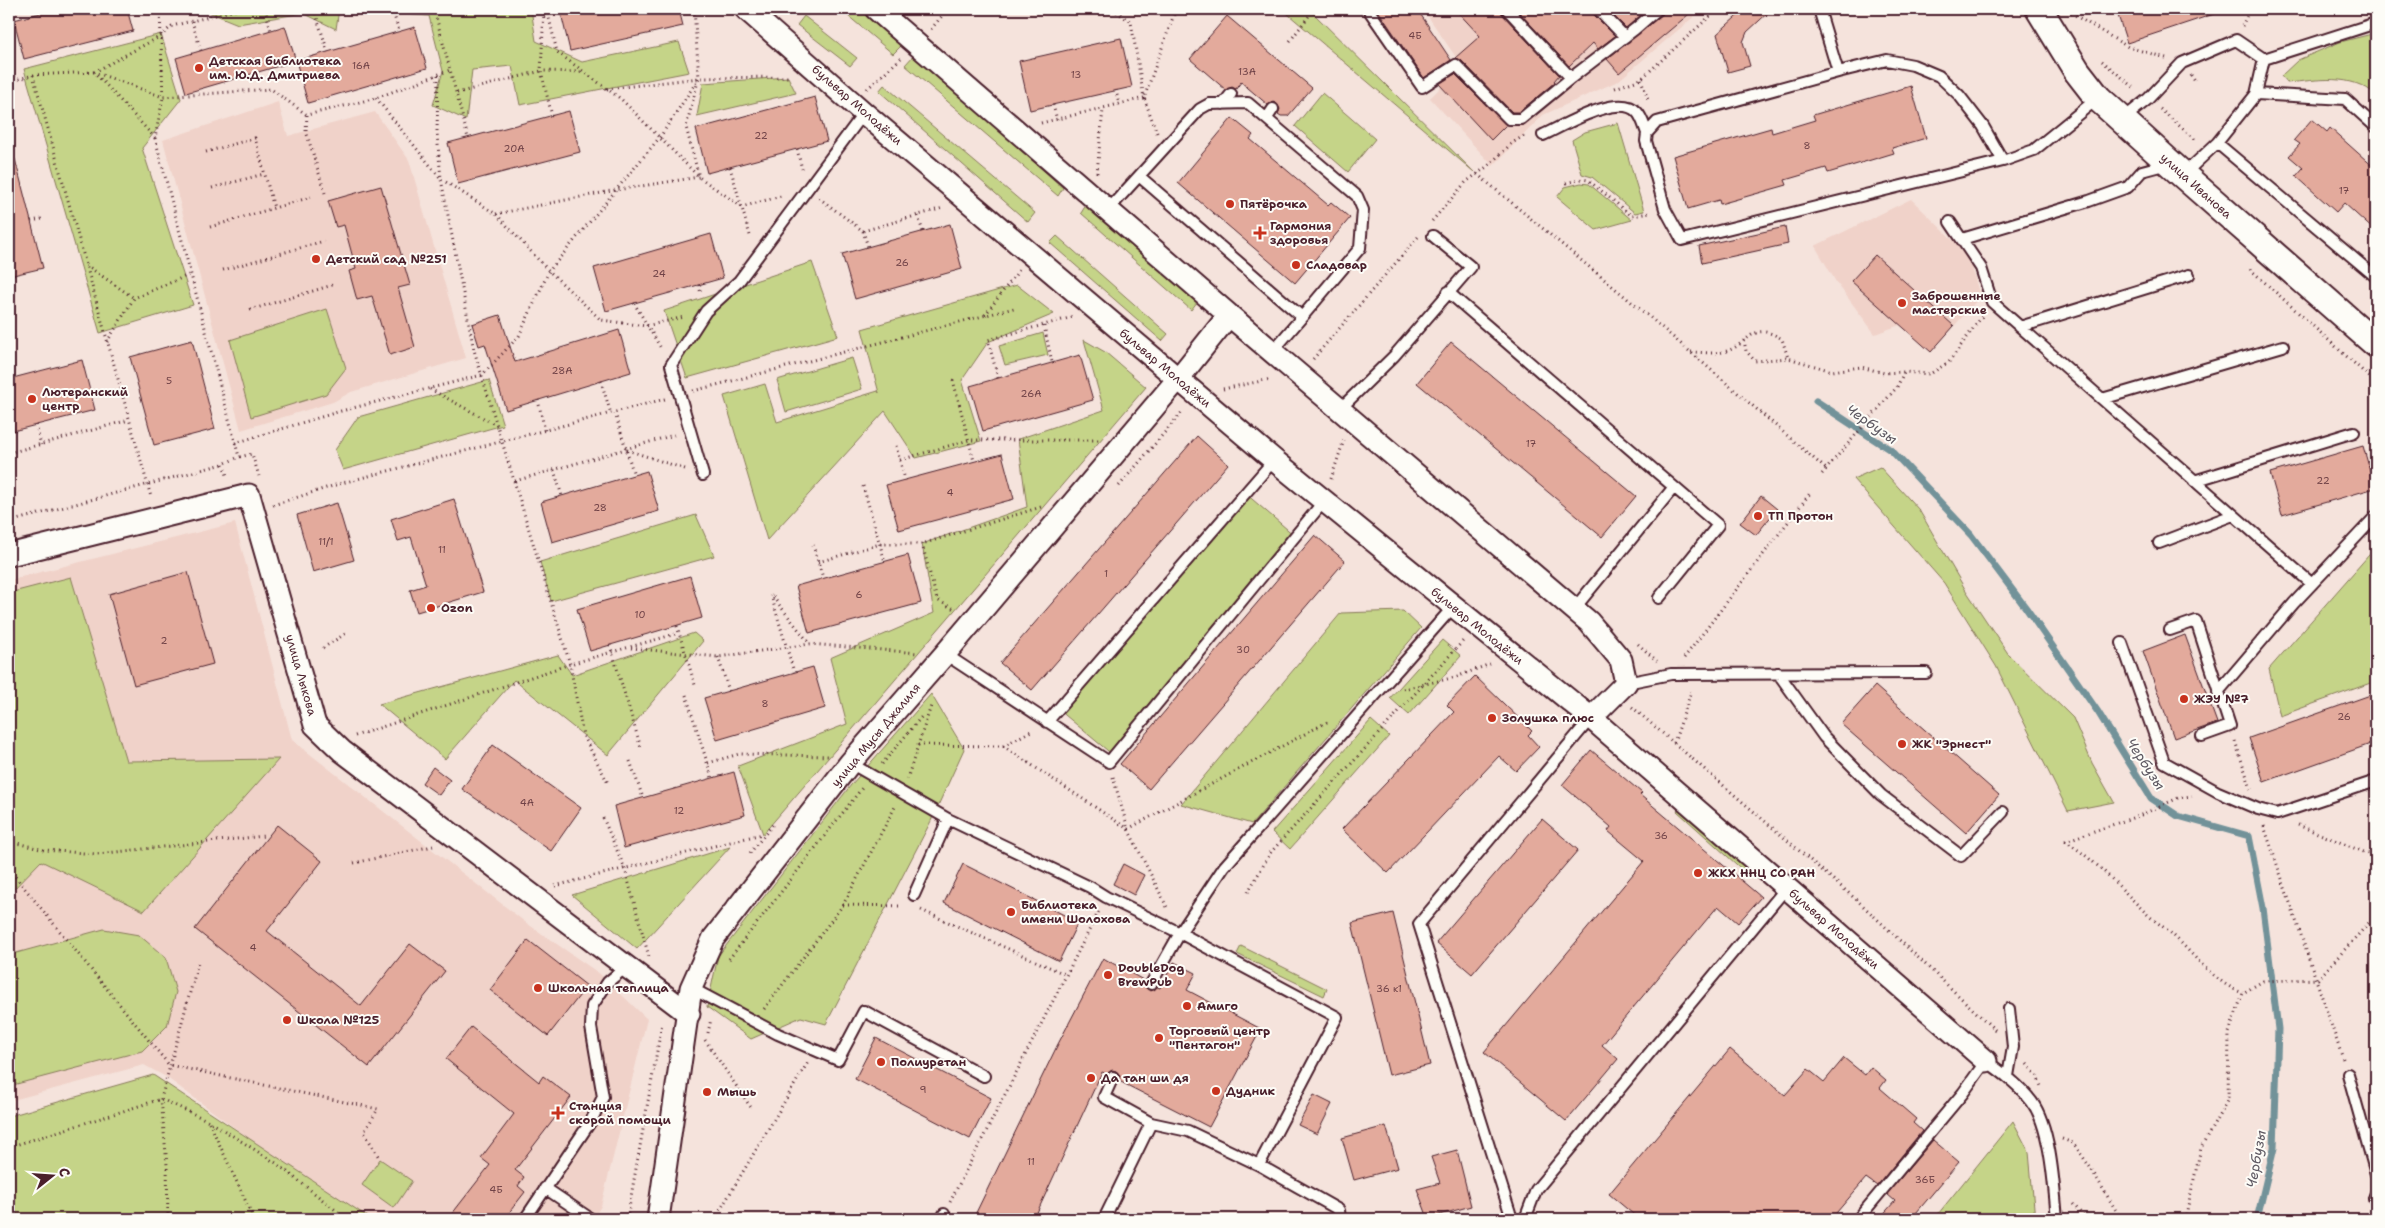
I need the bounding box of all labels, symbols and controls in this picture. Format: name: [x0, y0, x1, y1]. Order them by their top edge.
house number: 4Б: [1408, 29, 1422, 42]
place label: Детская библиотека им. Ю.Д. Дмитриева: [209, 53, 342, 83]
house number: 16А: [352, 59, 370, 72]
street label: бульвар Молодёжи: [808, 61, 906, 149]
marker: Детская библиотека им. Ю.Д. Дмитриева: [193, 62, 205, 74]
house number: 13А: [1238, 65, 1256, 78]
house number: 13: [1071, 68, 1081, 81]
house number: 22: [754, 129, 768, 142]
house number: 8: [1804, 139, 1811, 152]
house number: 20А: [504, 142, 524, 155]
street label: улица Иванова: [2157, 150, 2235, 223]
house number: 17: [2339, 184, 2349, 197]
place label: Пятёрочка: [1240, 196, 1308, 212]
marker: Пятёрочка: [1224, 198, 1236, 210]
place label: Гармония здоровья: [1270, 218, 1331, 248]
marker: Гармония здоровья: [1254, 227, 1266, 239]
place label: Детский сад №251: [326, 251, 447, 267]
marker: Детский сад №251: [310, 253, 322, 265]
house number: 26: [895, 256, 909, 269]
place label: Сладовар: [1306, 257, 1367, 273]
marker: Сладовар: [1290, 259, 1302, 271]
house number: 24: [652, 267, 666, 280]
place label: Заброшенные мастерские: [1912, 288, 2001, 318]
marker: Заброшенные мастерские: [1896, 297, 1908, 309]
street label: бульвар Молодёжи: [1116, 325, 1214, 411]
house number: 28А: [552, 364, 572, 377]
house number: 5: [166, 374, 172, 387]
place label: Лютеранский центр: [42, 384, 129, 414]
house number: 26А: [1021, 387, 1041, 400]
marker: Лютеранский центр: [26, 393, 38, 405]
water label: Чербузы: [1843, 400, 1901, 448]
house number: 17: [1526, 437, 1536, 450]
house number: 22: [2316, 474, 2330, 487]
house number: 4: [947, 486, 954, 499]
house number: 28: [593, 501, 607, 514]
place label: ТП Протон: [1768, 508, 1833, 524]
marker: ТП Протон: [1752, 510, 1764, 522]
house number: 11/1: [318, 535, 334, 548]
house number: 11: [438, 543, 446, 556]
house number: 1: [1104, 567, 1108, 580]
street label: бульвар Молодёжи: [1427, 584, 1527, 668]
house number: 6: [856, 588, 863, 601]
place label: Ozon: [441, 600, 473, 616]
marker: Ozon: [425, 602, 437, 614]
house number: 10: [635, 608, 645, 621]
street label: улица Лыкова: [282, 632, 320, 718]
house number: 2: [161, 634, 168, 647]
house number: 30: [1236, 643, 1250, 656]
street label: улица Мусы Джалиля: [828, 680, 924, 790]
place label: ЖЭУ №7: [2194, 691, 2249, 707]
marker: ЖЭУ №7: [2178, 693, 2190, 705]
house number: 8: [762, 697, 769, 710]
place label: Золушка плюс: [1502, 710, 1594, 726]
house number: 26: [2337, 710, 2351, 723]
marker: Золушка плюс: [1486, 712, 1498, 724]
water label: Чербузы: [2123, 735, 2169, 793]
place label: ЖК "Эрнест": [1912, 736, 1991, 752]
marker: ЖК "Эрнест": [1896, 738, 1908, 750]
house number: 4А: [520, 796, 534, 809]
house number: 12: [674, 804, 684, 817]
house number: 36: [1654, 829, 1668, 842]
place label: ЖКХ ННЦ СО РАН: [1708, 865, 1815, 881]
marker: ЖКХ ННЦ СО РАН: [1692, 867, 1704, 879]
street label: бульвар Молодёжи: [1785, 885, 1883, 973]
place label: Библиотека имени Шолохова: [1021, 897, 1131, 927]
marker: Библиотека имени Шолохова: [1005, 906, 1017, 918]
house number: 4: [250, 941, 257, 954]
place label: DoubleDog BrewPub: [1118, 960, 1184, 990]
marker: DoubleDog BrewPub: [1102, 969, 1114, 981]
place label: Школьная теплица: [548, 980, 670, 996]
marker: Школьная теплица: [532, 982, 544, 994]
house number: 36 к1: [1376, 982, 1402, 995]
place label: Амиго: [1197, 998, 1238, 1014]
marker: Амиго: [1181, 1000, 1193, 1012]
place label: Школа №125: [297, 1012, 379, 1028]
marker: Школа №125: [281, 1014, 293, 1026]
place label: Торговый центр "Пентагон": [1169, 1023, 1270, 1053]
marker: Торговый центр "Пентагон": [1153, 1032, 1165, 1044]
place label: Полиуретан: [891, 1054, 967, 1070]
marker: Полиуретан: [875, 1056, 887, 1068]
place label: Да тан ши дя: [1101, 1070, 1189, 1086]
marker: Да тан ши дя: [1085, 1072, 1097, 1084]
house number: 9: [920, 1083, 927, 1096]
place label: Дудник: [1226, 1083, 1275, 1099]
place label: Мышь: [717, 1084, 757, 1100]
marker: Дудник: [1210, 1085, 1222, 1097]
marker: Мышь: [701, 1086, 713, 1098]
place label: Станция скорой помощи: [569, 1098, 672, 1128]
marker: Станция скорой помощи: [551, 1106, 565, 1120]
water label: Чербузы: [2242, 1129, 2270, 1189]
north arrow: [28, 1150, 78, 1200]
house number: 11: [1027, 1155, 1035, 1168]
text: С: [55, 1165, 74, 1179]
house number: 36Б: [1915, 1173, 1935, 1186]
house number: 4Б: [489, 1183, 503, 1196]

